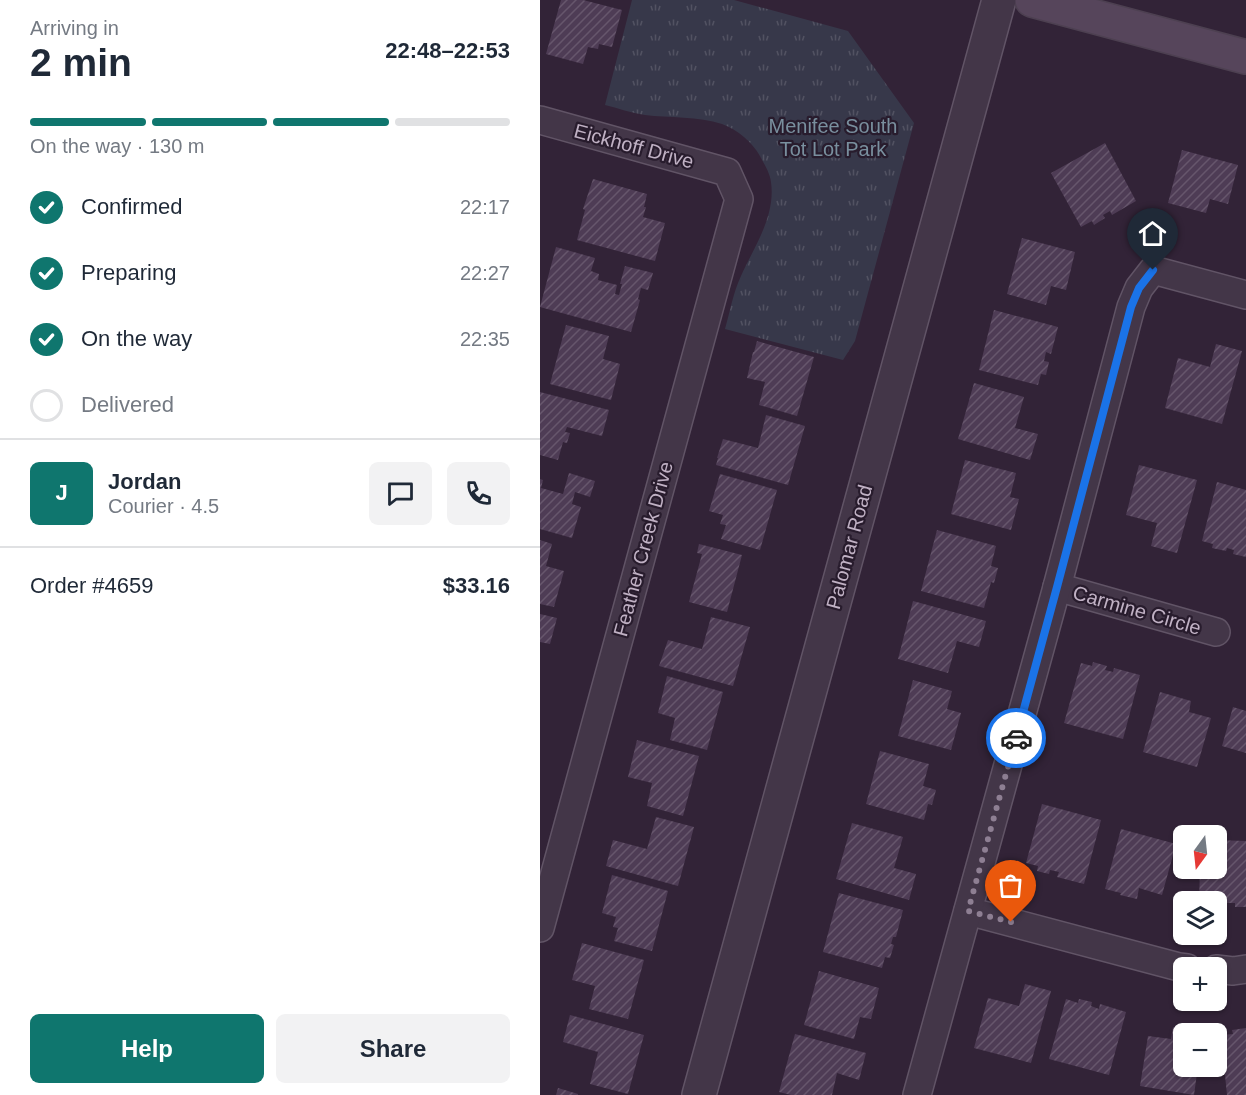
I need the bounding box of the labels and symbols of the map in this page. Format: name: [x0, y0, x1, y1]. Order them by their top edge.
park label: Menifee South Tot Lot Park: [769, 115, 897, 160]
street label: Eickhoff Drive: [572, 119, 696, 173]
pin: [1127, 208, 1178, 270]
street label: Feather Creek Drive: [609, 459, 677, 639]
street label: Palomar Road: [822, 482, 876, 612]
street label: Carmine Circle: [1070, 581, 1204, 639]
courier: [986, 708, 1046, 768]
north arrow: [1173, 825, 1227, 879]
pin: [985, 860, 1036, 922]

